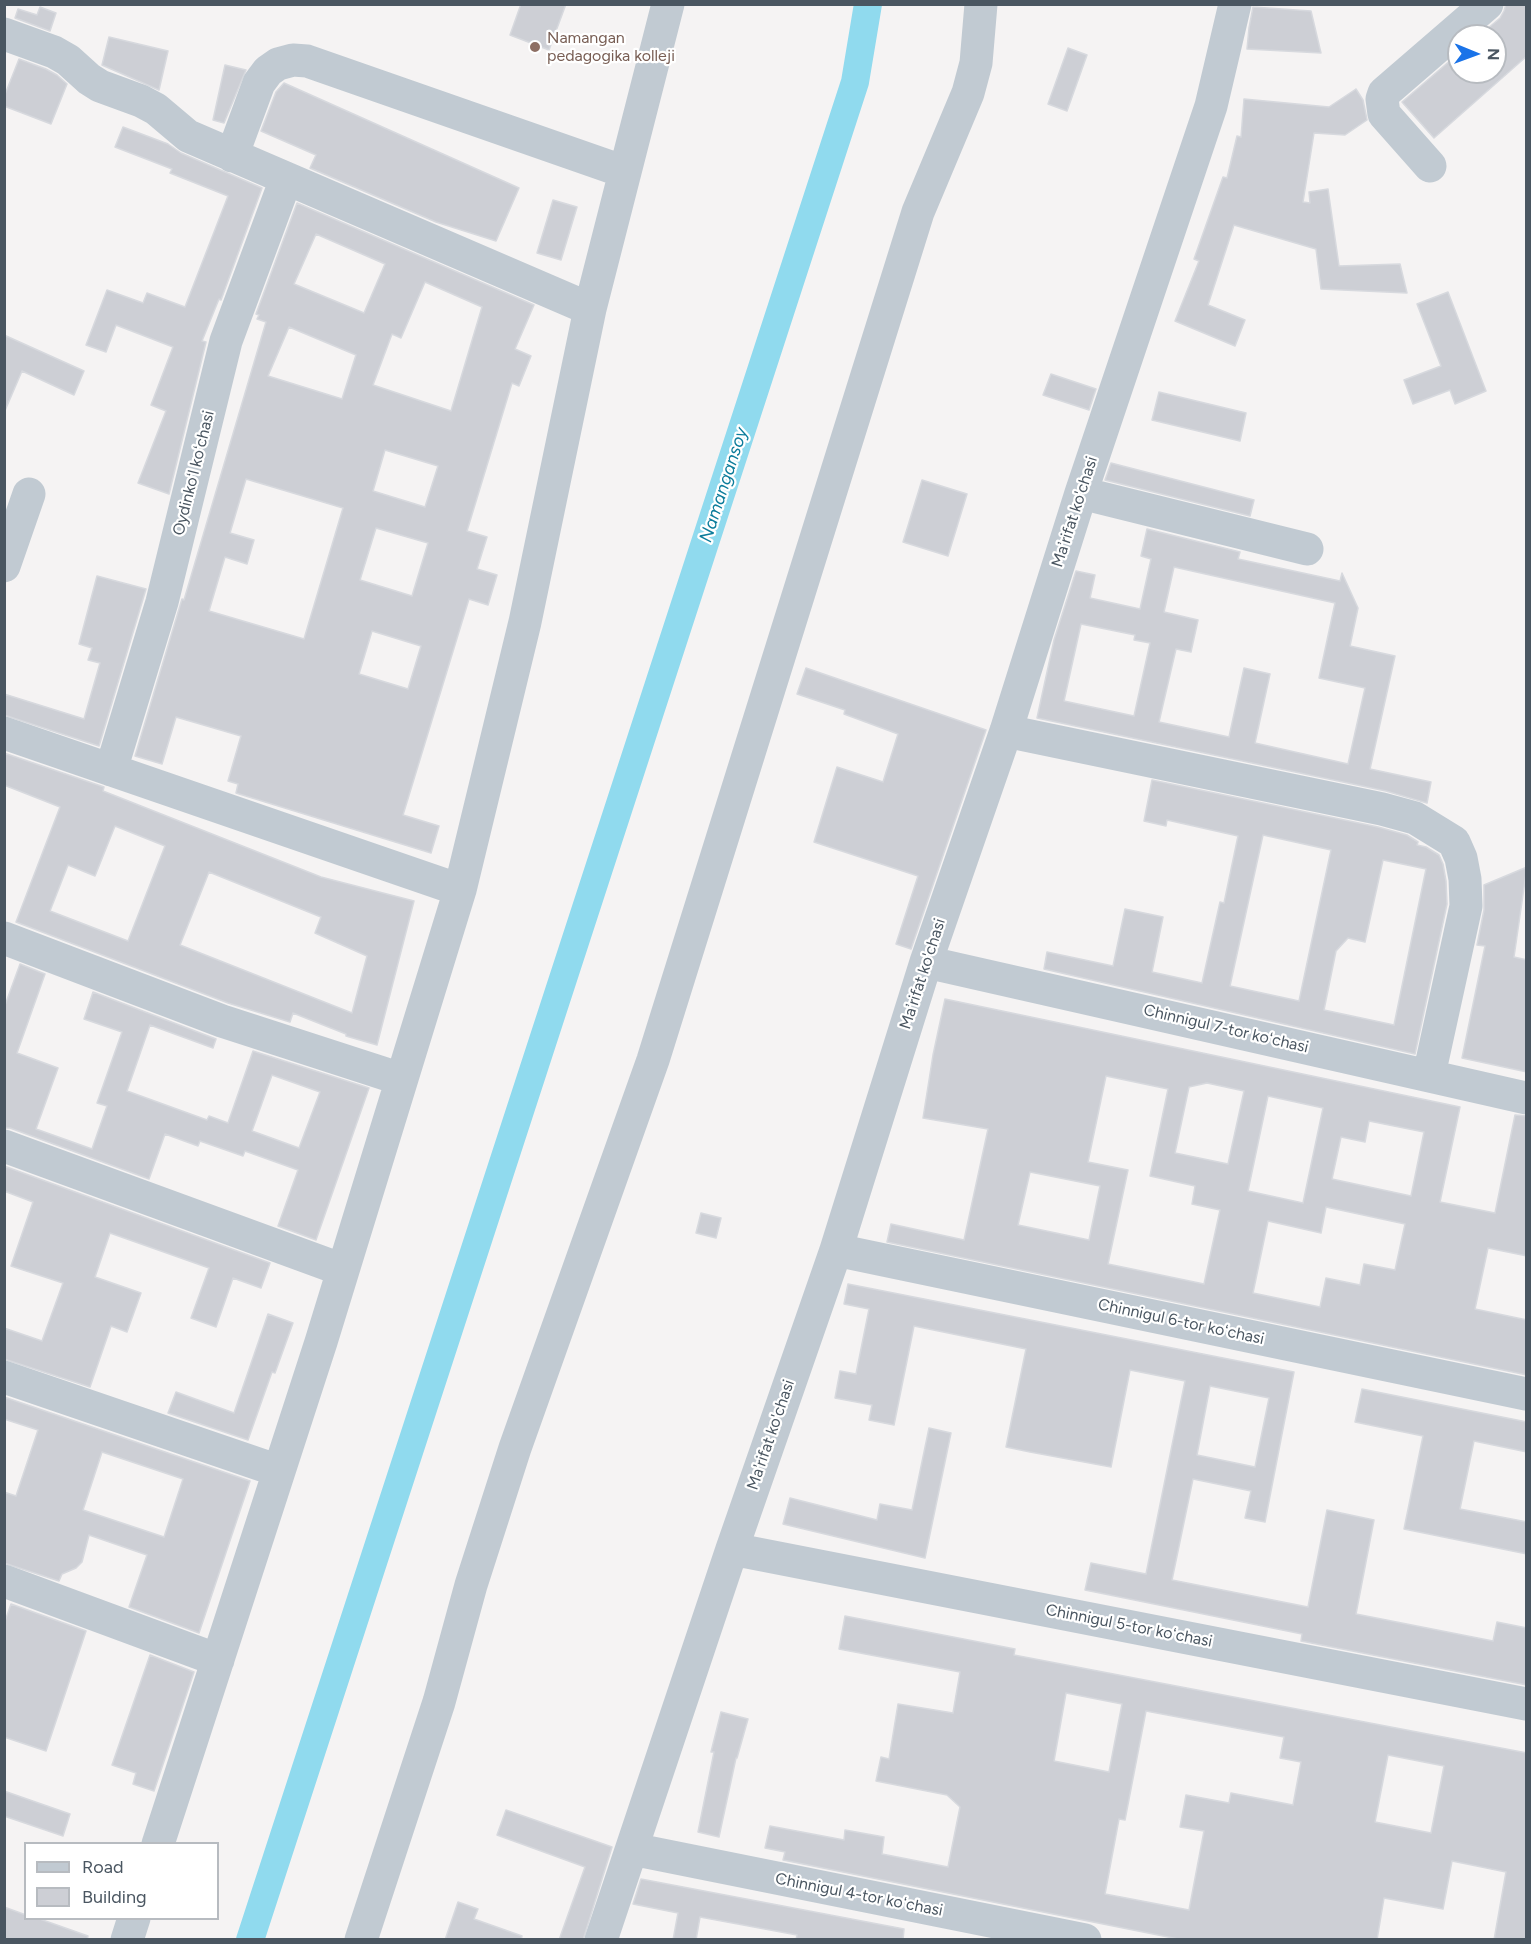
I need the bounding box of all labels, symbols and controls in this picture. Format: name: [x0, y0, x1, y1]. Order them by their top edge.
north arrow: [1447, 24, 1507, 84]
place label: Namangan pedagogika kolleji: [547, 28, 675, 66]
marker: Namangan pedagogika kolleji: [528, 40, 542, 54]
text: N: [1484, 48, 1503, 61]
street label: Oydinkoʻl koʻchasi: [169, 409, 219, 537]
water label: Namangansoy: [695, 425, 753, 545]
street label: Maʼrifat ko'chasi: [1048, 454, 1102, 570]
street label: Maʼrifat ko'chasi: [896, 916, 950, 1032]
street label: Chinnigul 7-tor koʻchasi: [1142, 1001, 1310, 1057]
street label: Chinnigul 6-tor koʻchasi: [1096, 1295, 1266, 1349]
street label: Maʼrifat ko'chasi: [743, 1377, 799, 1493]
street label: Chinnigul 5-tor koʻchasi: [1044, 1600, 1214, 1652]
legend: [24, 1842, 219, 1920]
text: Road: [82, 1856, 123, 1878]
street label: Chinnigul 4-tor koʻchasi: [774, 1869, 944, 1921]
text: Building: [82, 1886, 147, 1908]

